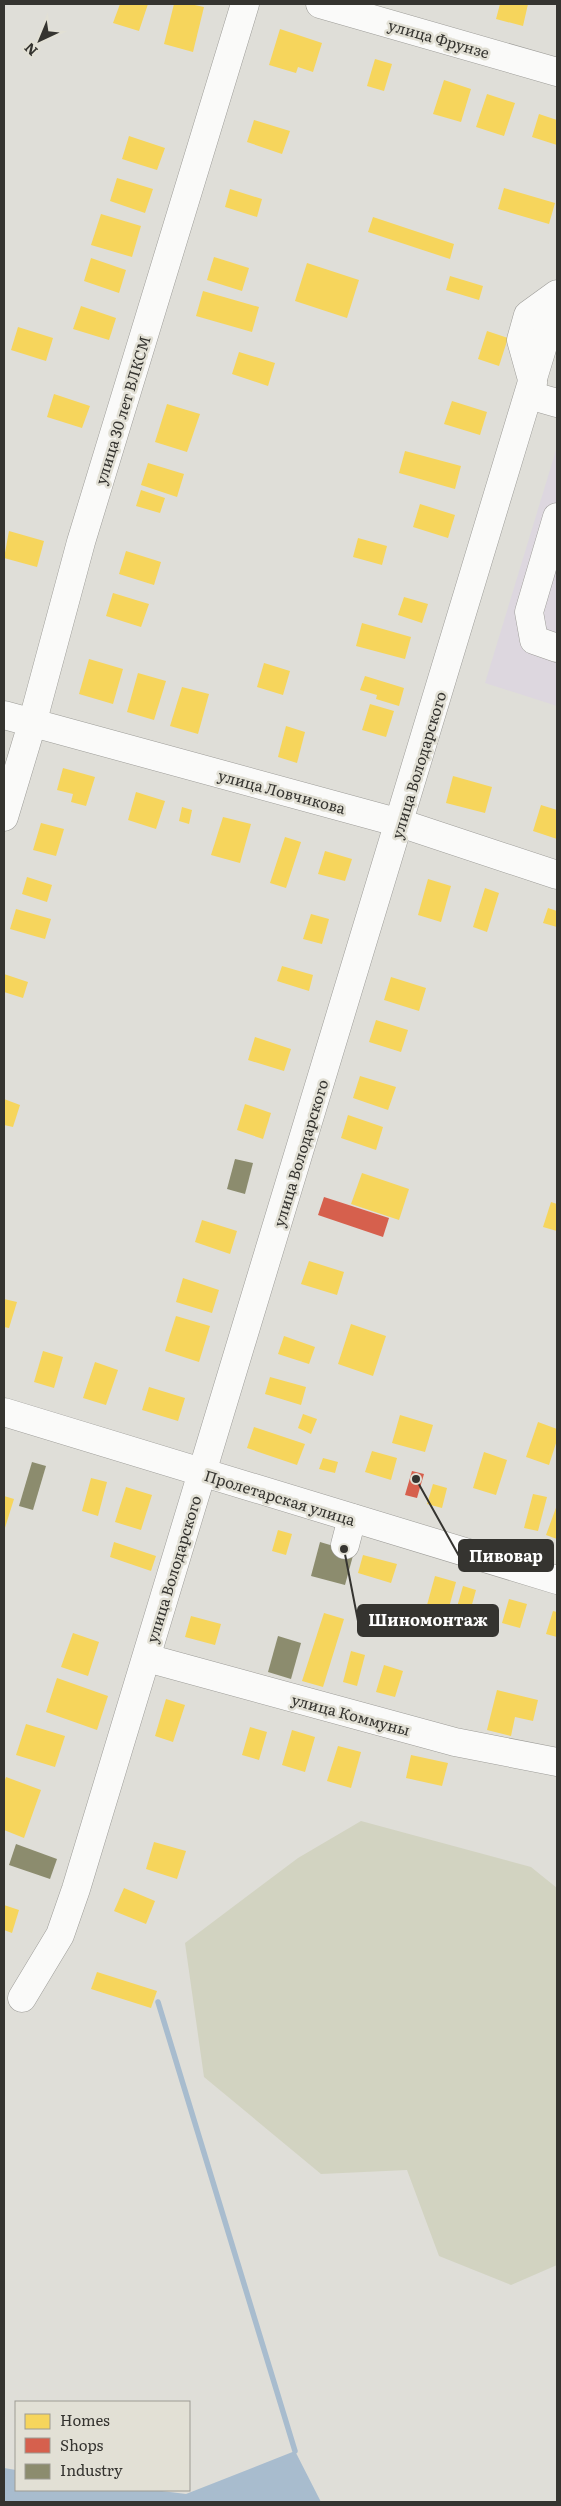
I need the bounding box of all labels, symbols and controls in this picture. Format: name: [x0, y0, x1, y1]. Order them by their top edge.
street label: улица Фрунзе: [386, 13, 493, 63]
north arrow: [15, 15, 65, 65]
text: N: [19, 39, 41, 61]
street label: улица 30 лет ВЛКСМ: [88, 333, 156, 487]
street label: улица Володарского: [385, 688, 451, 842]
street label: улица Ловчикова: [216, 763, 349, 819]
street label: улица Володарского: [267, 1076, 333, 1230]
street label: Пролетарская улица: [202, 1463, 359, 1531]
street label: улица Володарского: [140, 1492, 206, 1646]
callout: Пивовар: [459, 1540, 553, 1571]
text: Пивовар: [469, 1543, 543, 1567]
callout: Шиномонтаж: [358, 1605, 498, 1636]
text: Шиномонтаж: [368, 1607, 488, 1631]
street label: улица Коммуны: [289, 1687, 413, 1741]
legend: [15, 2401, 190, 2491]
text: Homes: [60, 2408, 110, 2431]
text: Shops: [60, 2433, 103, 2456]
text: Industry: [60, 2458, 123, 2481]

